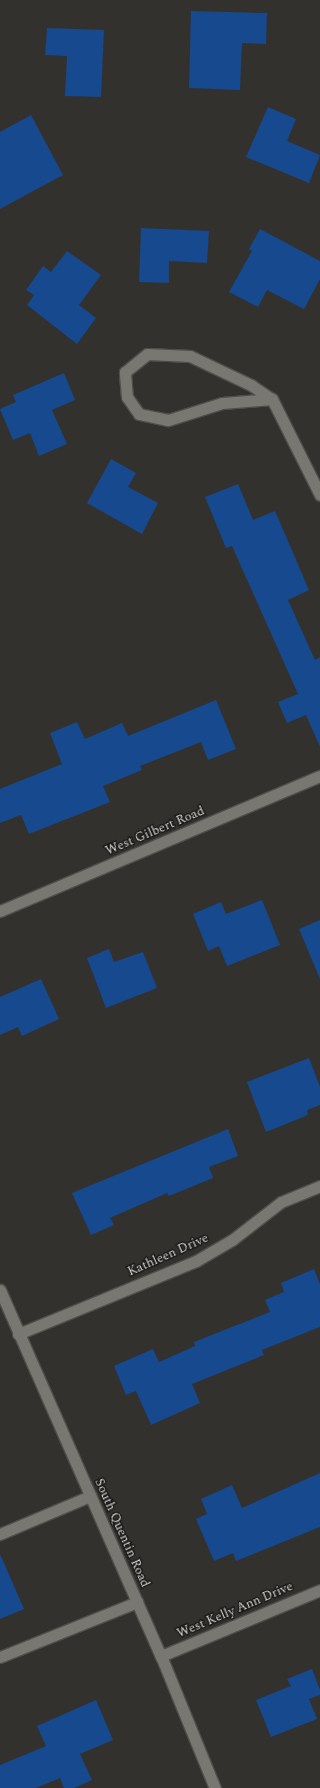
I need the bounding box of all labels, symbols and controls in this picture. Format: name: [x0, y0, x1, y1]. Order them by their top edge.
street label: West Gilbert Road: [103, 803, 207, 859]
street label: Kathleen Drive: [125, 1230, 211, 1280]
street label: South Quentin Road: [91, 1476, 153, 1590]
street label: West Kelly Ann Drive: [175, 1578, 295, 1642]

